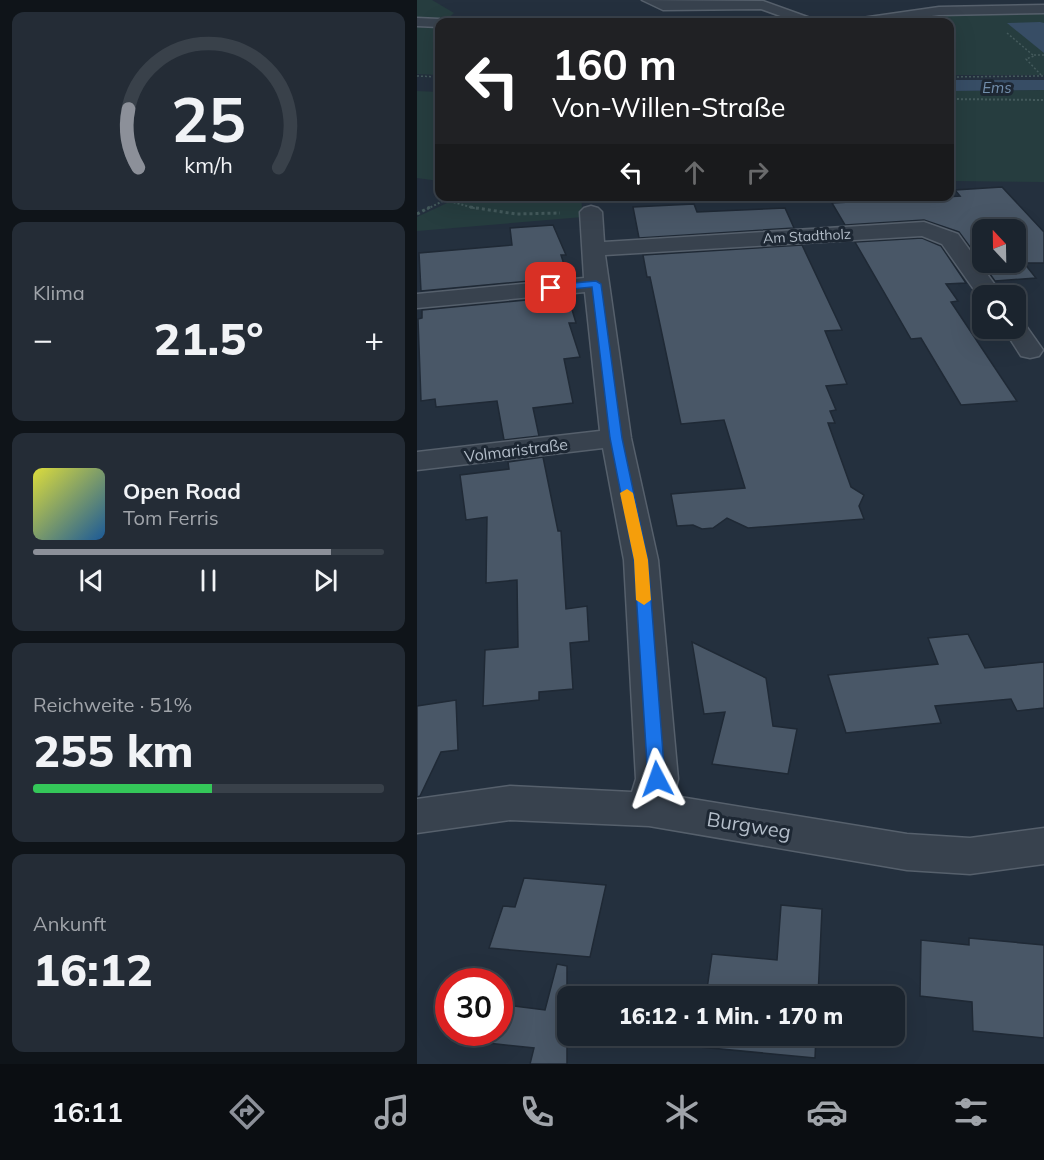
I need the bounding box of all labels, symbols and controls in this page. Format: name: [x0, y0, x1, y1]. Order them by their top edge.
text: 160 m: [552, 38, 677, 91]
icon: left: [453, 42, 531, 120]
water label: Ems: [982, 78, 1012, 97]
text: 25: [171, 79, 246, 158]
text: Von-Willen-Straße: [552, 90, 786, 124]
text: km/h: [184, 152, 233, 179]
icon: left: [615, 156, 648, 189]
icon: ahead: [678, 156, 711, 189]
icon: right: [741, 156, 774, 189]
north arrow: [972, 219, 1026, 273]
map controls: [972, 219, 1026, 339]
street label: Am Stadtholz: [762, 225, 852, 247]
pin: [525, 262, 576, 313]
icon: arrive: [534, 271, 567, 304]
text: Klima: [33, 280, 85, 305]
button: search: [972, 285, 1026, 339]
text: 21.5°: [154, 310, 263, 366]
text: −: [33, 318, 53, 359]
text: +: [364, 318, 384, 359]
street label: Volmaristraße: [463, 434, 569, 466]
text: Open Road: [123, 477, 241, 505]
text: Tom Ferris: [123, 505, 219, 530]
icon: previous: [75, 564, 108, 597]
icon: pause: [192, 564, 225, 597]
icon: next: [309, 564, 342, 597]
text: Reichweite · 51%: [33, 692, 192, 717]
text: 255 km: [33, 722, 194, 778]
position arrow: [625, 747, 689, 811]
street label: Burgweg: [705, 806, 793, 844]
text: Ankunft: [33, 911, 106, 936]
text: 16:12: [33, 941, 153, 997]
speed limit sign: 30: [435, 968, 513, 1046]
text: 16:12 · 1 Min. · 170 m: [619, 1002, 843, 1030]
icon: directions: [226, 1091, 268, 1133]
icon: music: [371, 1091, 413, 1133]
icon: phone: [516, 1091, 558, 1133]
icon: climate: [661, 1091, 703, 1133]
icon: car: [806, 1091, 848, 1133]
icon: filters: [950, 1091, 992, 1133]
text: 16:11: [51, 1095, 123, 1129]

